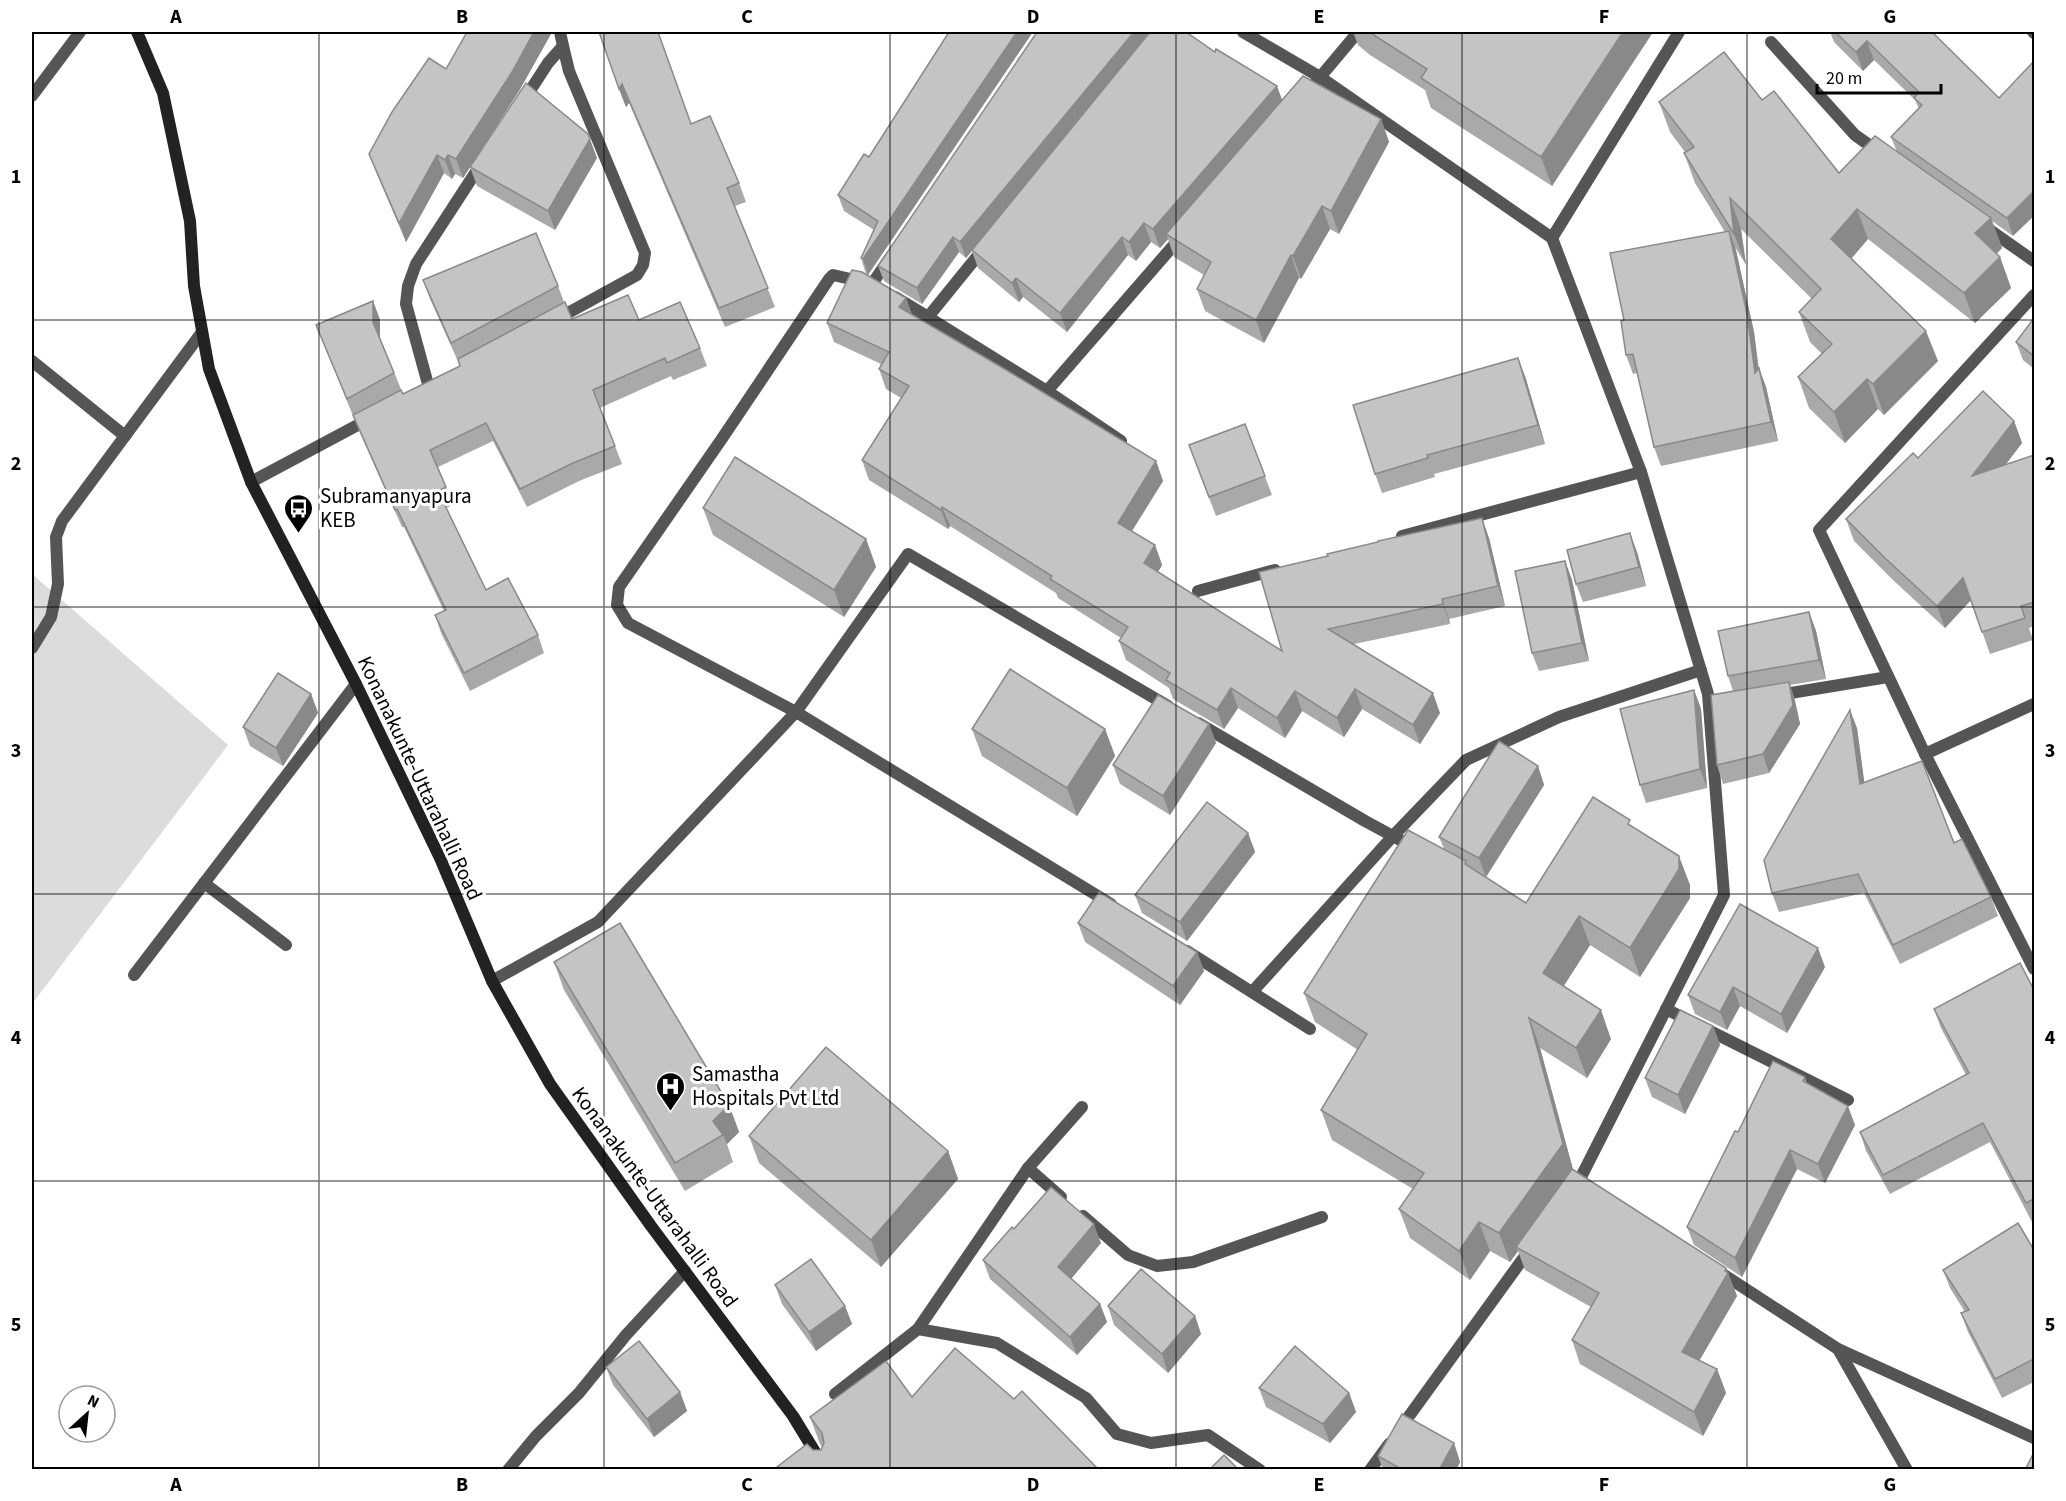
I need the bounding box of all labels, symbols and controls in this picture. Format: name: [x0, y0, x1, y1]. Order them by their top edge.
text: A: [169, 3, 182, 31]
text: B: [456, 3, 468, 31]
text: C: [741, 3, 753, 31]
text: D: [1027, 3, 1039, 31]
text: E: [1314, 3, 1324, 31]
text: F: [1599, 3, 1609, 31]
text: G: [1884, 3, 1896, 31]
scale bar: [1817, 57, 1942, 95]
text: 20 m: [1826, 66, 1862, 91]
text: 1: [11, 163, 21, 191]
text: 1: [2045, 163, 2055, 191]
text: 2: [11, 450, 21, 478]
text: 2: [2045, 450, 2055, 478]
place label: Subramanyapura KEB: [320, 481, 472, 535]
bus stop icon: Subramanyapura KEB: [283, 492, 315, 534]
street label: Konanakunte-Uttarahalli Road: [350, 651, 490, 905]
text: 3: [11, 737, 21, 765]
text: 3: [2045, 737, 2055, 765]
text: 4: [11, 1024, 22, 1052]
text: 4: [2045, 1024, 2056, 1052]
place label: Samastha Hospitals Pvt Ltd: [692, 1059, 839, 1113]
hospital icon: Samastha Hospitals Pvt Ltd: [655, 1070, 687, 1112]
street label: Konanakunte-Uttarahalli Road: [565, 1080, 745, 1314]
text: 5: [11, 1311, 21, 1339]
text: 5: [2045, 1311, 2055, 1339]
north arrow: [57, 1384, 117, 1444]
text: N: [84, 1389, 103, 1414]
text: A: [169, 1471, 182, 1499]
text: B: [456, 1471, 468, 1499]
text: C: [741, 1471, 753, 1499]
text: D: [1027, 1471, 1039, 1499]
text: E: [1314, 1471, 1324, 1499]
text: F: [1599, 1471, 1609, 1499]
text: G: [1884, 1471, 1896, 1499]

